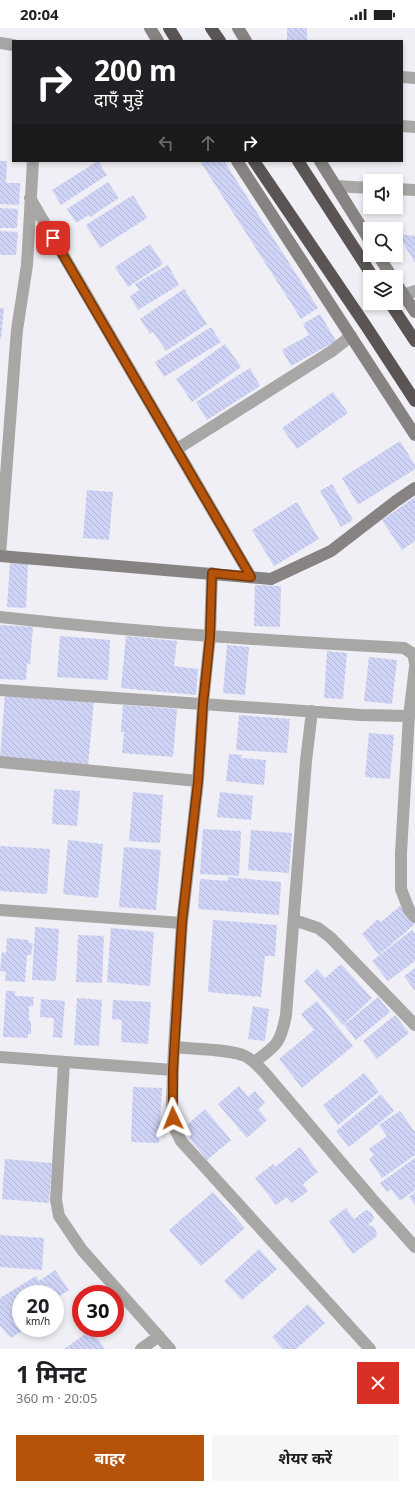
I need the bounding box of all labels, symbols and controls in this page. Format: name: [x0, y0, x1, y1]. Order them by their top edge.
text: 20:04: [20, 4, 59, 24]
text: 200 m: [94, 51, 177, 89]
icon: right: [28, 56, 80, 108]
text: दाएँ मुड़ें: [94, 87, 143, 111]
icon: left: [155, 132, 177, 154]
icon: ahead: [197, 132, 219, 154]
icon: right: [239, 132, 261, 154]
map controls: [363, 174, 403, 310]
button: sound: [363, 174, 403, 214]
pin: [36, 221, 70, 255]
button: search: [363, 222, 403, 262]
icon: arrive: [42, 227, 64, 249]
button: layers: [363, 270, 403, 310]
position arrow: [152, 1097, 194, 1139]
speed limit sign: 30: [72, 1285, 124, 1337]
text: 20: [27, 1292, 49, 1319]
text: km/h: [26, 1314, 50, 1328]
text: 1 मिनट: [16, 1357, 86, 1390]
button: close: [357, 1362, 399, 1404]
text: 360 m · 20:05: [16, 1389, 97, 1407]
button: बाहर: [16, 1435, 204, 1481]
button: शेयर करें: [212, 1435, 399, 1481]

